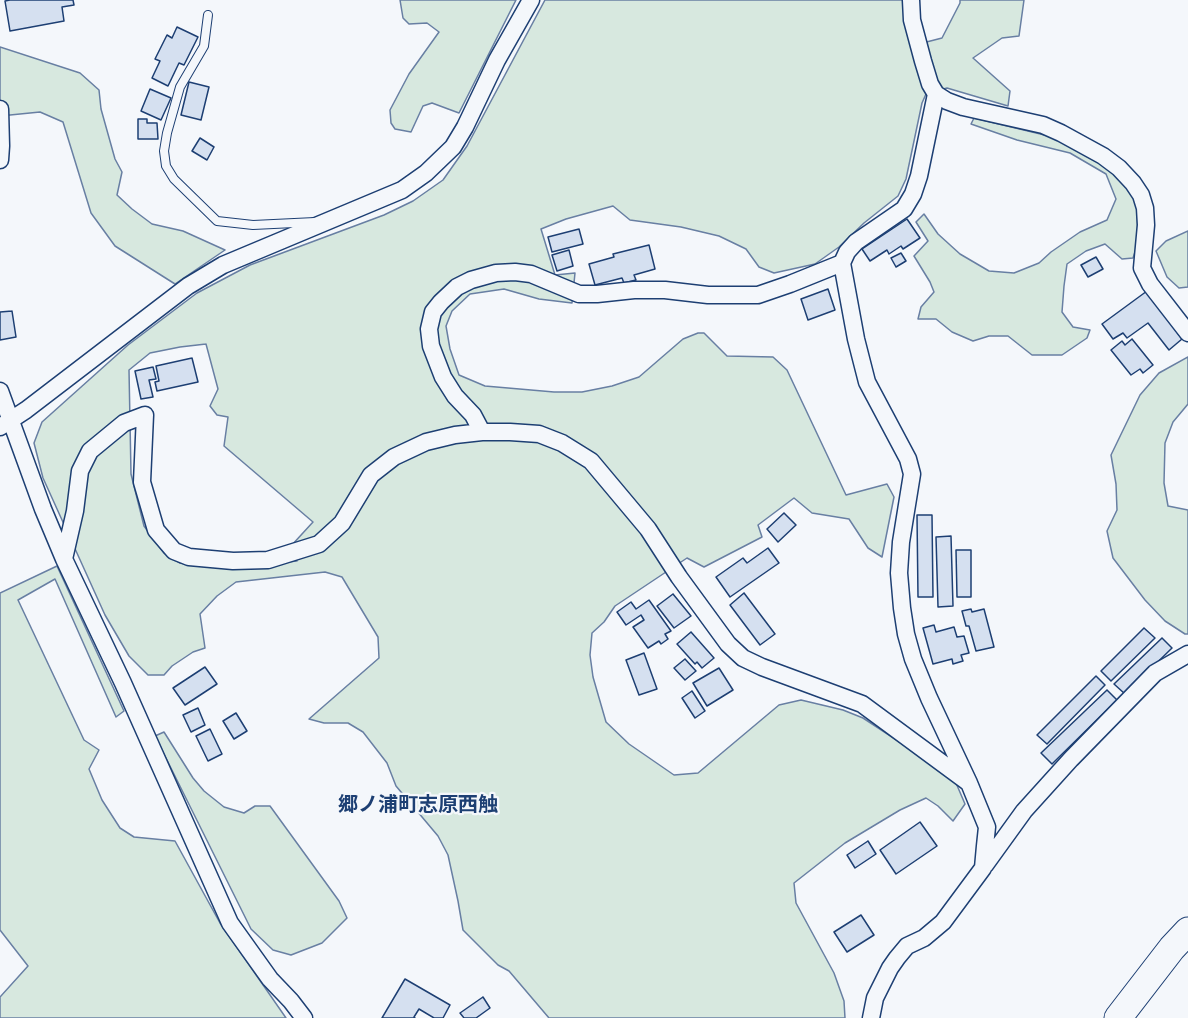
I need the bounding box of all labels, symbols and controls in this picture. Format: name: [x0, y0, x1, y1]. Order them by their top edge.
district label: 郷ノ浦町志原西触: [338, 793, 498, 817]

